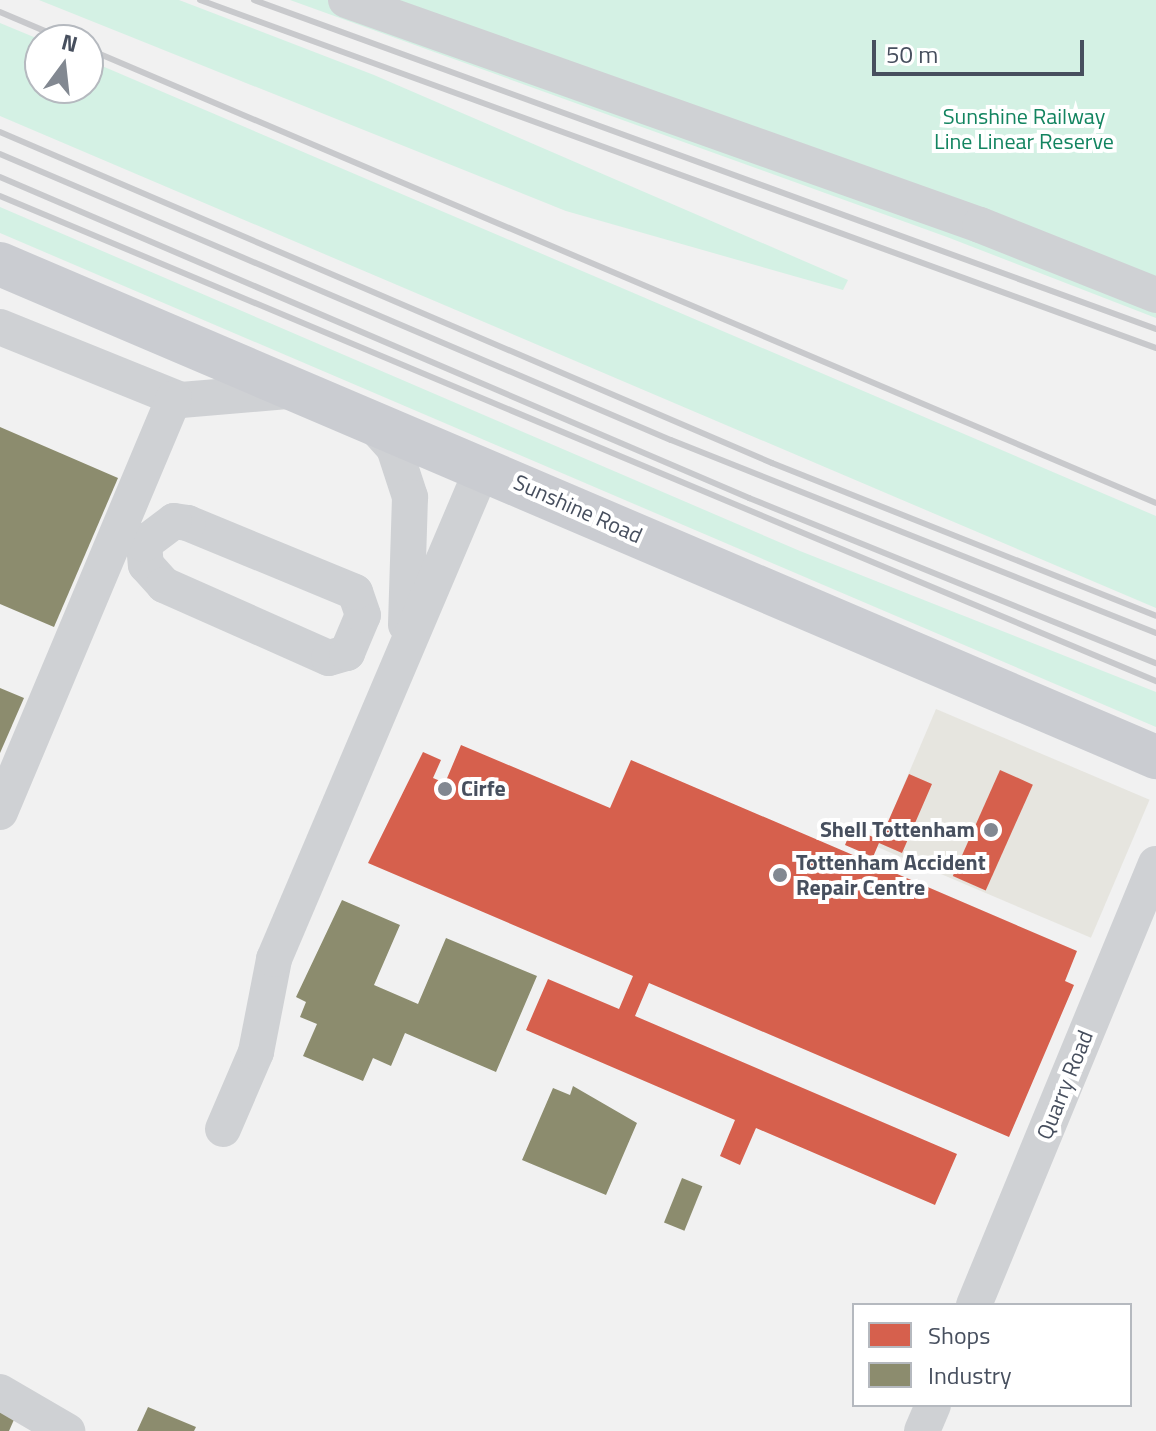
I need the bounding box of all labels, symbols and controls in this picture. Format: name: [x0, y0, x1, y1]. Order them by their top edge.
north arrow: [24, 24, 104, 104]
text: N: [58, 24, 81, 61]
scale bar: [876, 24, 1088, 74]
text: 50 m: [886, 36, 938, 72]
park label: Sunshine Railway Line Linear Reserve: [934, 103, 1114, 154]
street label: Sunshine Road: [510, 469, 646, 549]
place label: Cirfe: [461, 776, 506, 802]
marker: Cirfe: [436, 780, 454, 798]
place label: Shell Tottenham: [820, 817, 975, 843]
marker: Shell Tottenham: [982, 821, 1000, 839]
place label: Tottenham Accident Repair Centre: [796, 849, 986, 900]
marker: Tottenham Accident Repair Centre: [771, 866, 789, 884]
street label: Quarry Road: [1031, 1026, 1099, 1144]
legend: [852, 1303, 1132, 1407]
text: Shops: [928, 1317, 990, 1353]
text: Industry: [928, 1357, 1012, 1393]

